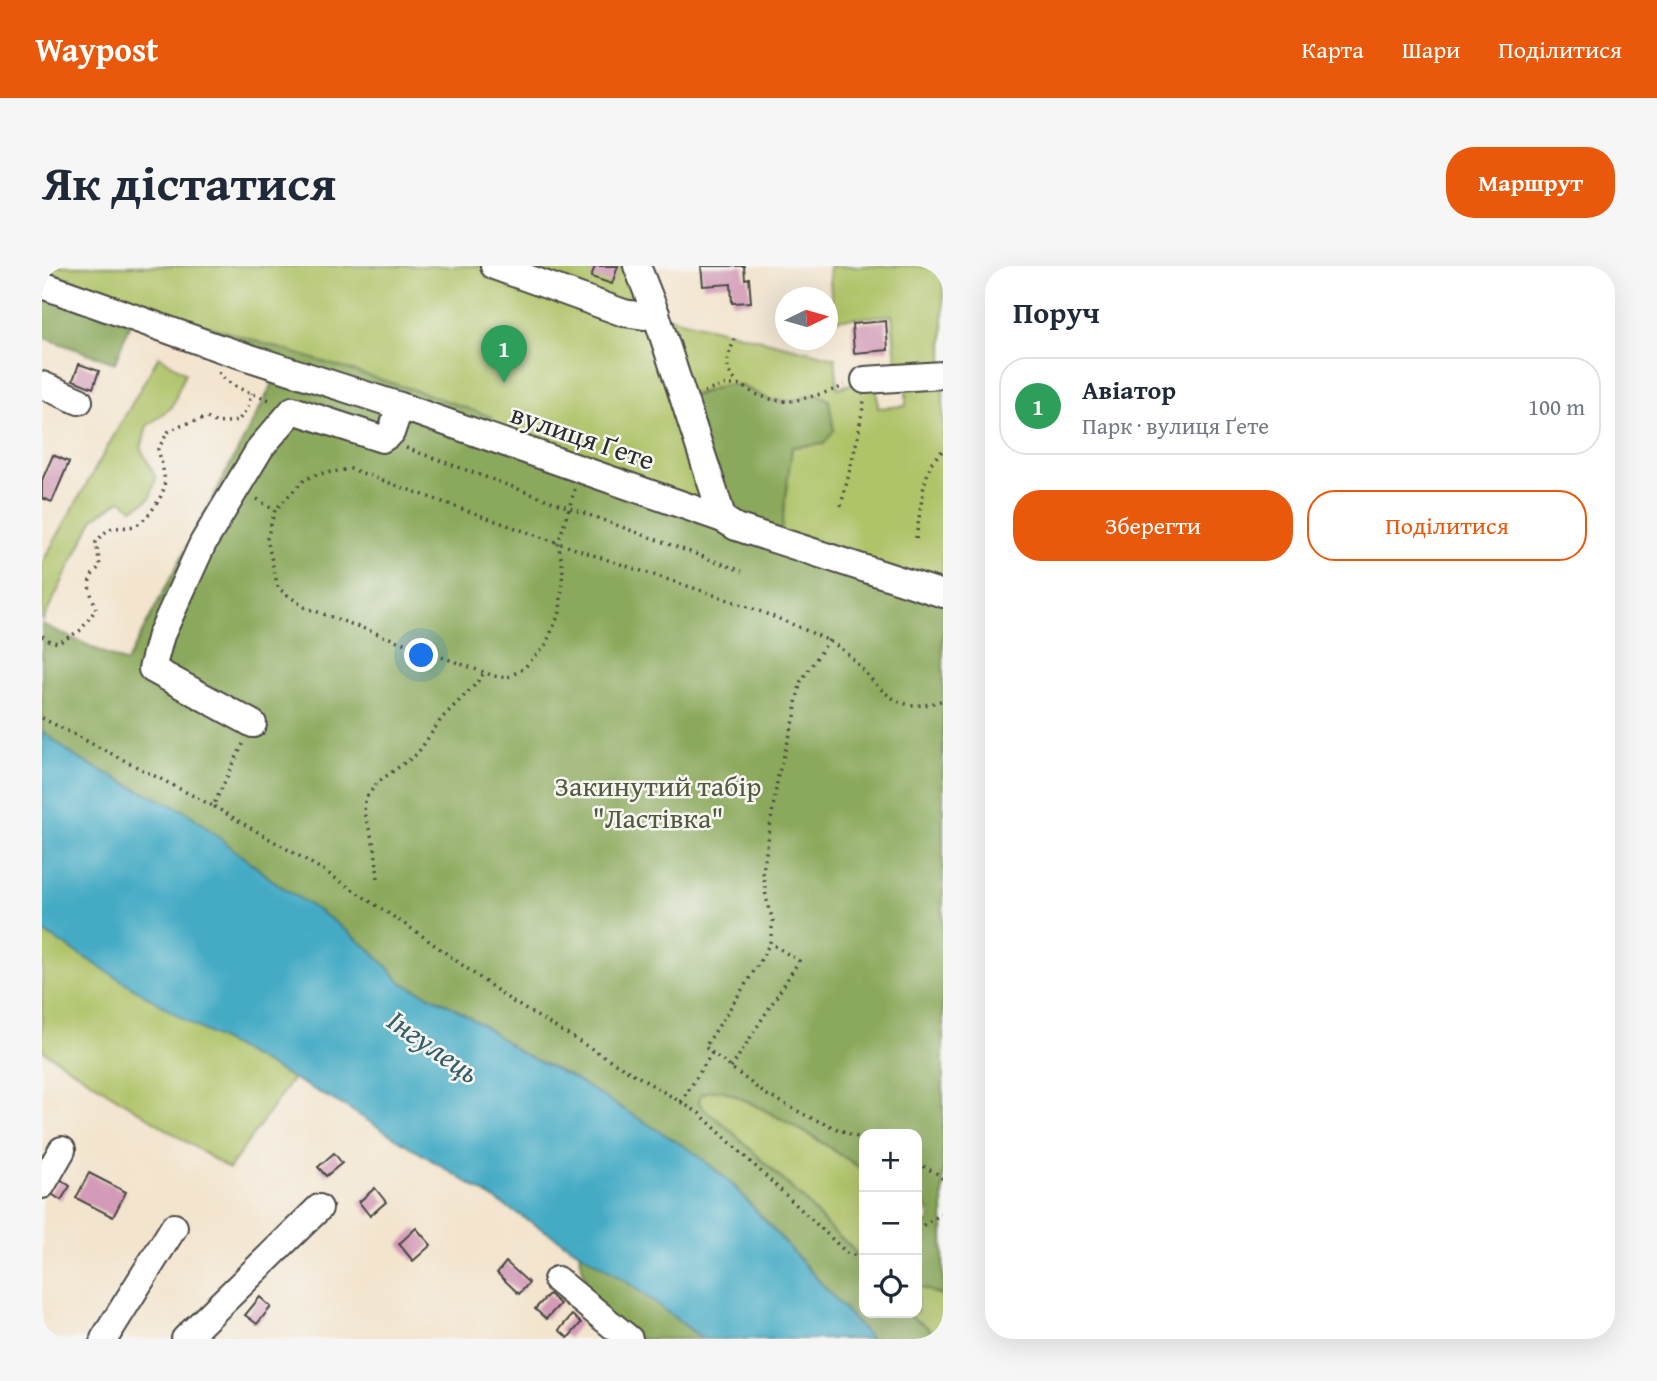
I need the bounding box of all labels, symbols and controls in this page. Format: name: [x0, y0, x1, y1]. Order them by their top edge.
text: Waypost: [35, 25, 159, 73]
text: Карта: [1301, 32, 1364, 67]
text: Шари: [1402, 32, 1460, 67]
text: Поділитися: [1498, 32, 1622, 67]
text: Як дістатися: [42, 146, 336, 218]
button: Маршрут: [1446, 147, 1615, 218]
north arrow: [775, 287, 838, 350]
text: Поруч: [1013, 290, 1100, 334]
pin: 1: [481, 325, 527, 383]
text: Авіатор: [1082, 370, 1176, 409]
text: 1: [1032, 390, 1044, 423]
text: 100 m: [1528, 390, 1585, 423]
street label: вулиця Ґете: [506, 392, 660, 480]
text: Парк · вулиця Ґете: [1082, 409, 1269, 442]
button: Зберегти: [1013, 490, 1293, 561]
button: Поділитися: [1307, 490, 1587, 561]
your location: [404, 638, 438, 672]
park label: Закинутий табір "Ластівка": [555, 765, 761, 838]
water label: Інгулець: [379, 998, 489, 1094]
map controls: [859, 1129, 922, 1318]
button: +: [859, 1129, 922, 1192]
button: −: [859, 1192, 922, 1255]
button: locate: [859, 1255, 922, 1318]

